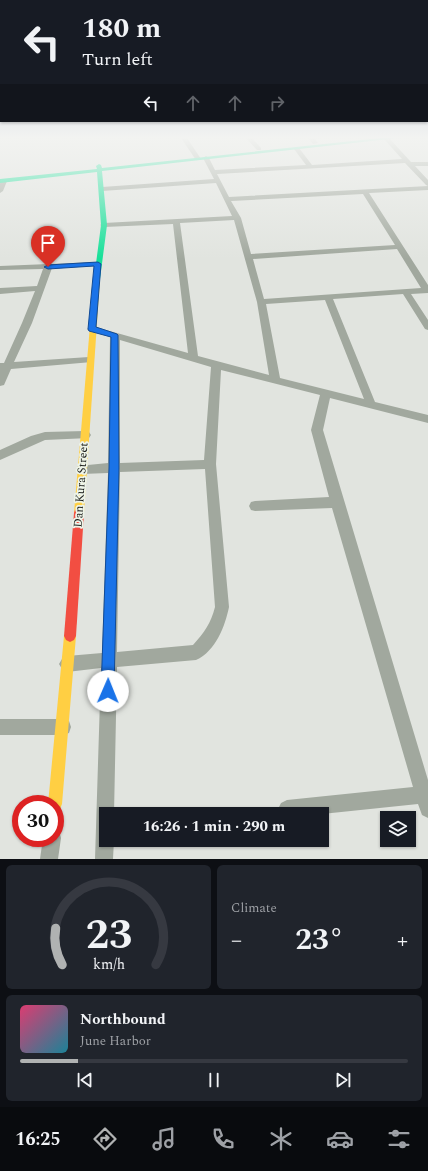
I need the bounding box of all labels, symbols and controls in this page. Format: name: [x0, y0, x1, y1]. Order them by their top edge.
text: 180 m: [82, 7, 161, 50]
icon: left: [16, 16, 68, 68]
text: Turn left: [82, 46, 153, 73]
icon: left: [140, 92, 162, 114]
icon: ahead: [182, 92, 204, 114]
icon: ahead: [224, 92, 246, 114]
icon: right: [266, 92, 288, 114]
pin: [31, 226, 65, 267]
icon: arrive: [37, 232, 59, 254]
street label: Dan Kura Street: [69, 442, 93, 528]
position arrow: [87, 670, 129, 712]
speed limit sign: 30: [12, 795, 64, 847]
map controls: [380, 811, 416, 847]
button: layers: [380, 811, 416, 847]
text: 16:26 · 1 min · 290 m: [143, 815, 285, 838]
text: Climate: [231, 898, 277, 918]
text: 23: [85, 904, 132, 967]
text: 23°: [295, 917, 344, 963]
text: −: [231, 924, 242, 957]
text: +: [397, 924, 408, 957]
text: km/h: [92, 954, 125, 976]
text: Northbound: [80, 1008, 166, 1031]
text: June Harbor: [80, 1031, 151, 1051]
icon: previous: [74, 1069, 96, 1091]
icon: pause: [203, 1069, 225, 1091]
icon: next: [332, 1069, 354, 1091]
icon: directions: [91, 1125, 119, 1153]
icon: music: [150, 1125, 178, 1153]
icon: phone: [209, 1125, 237, 1153]
icon: climate: [267, 1125, 295, 1153]
icon: car: [326, 1125, 354, 1153]
icon: filters: [385, 1125, 413, 1153]
text: 16:25: [15, 1126, 61, 1153]

